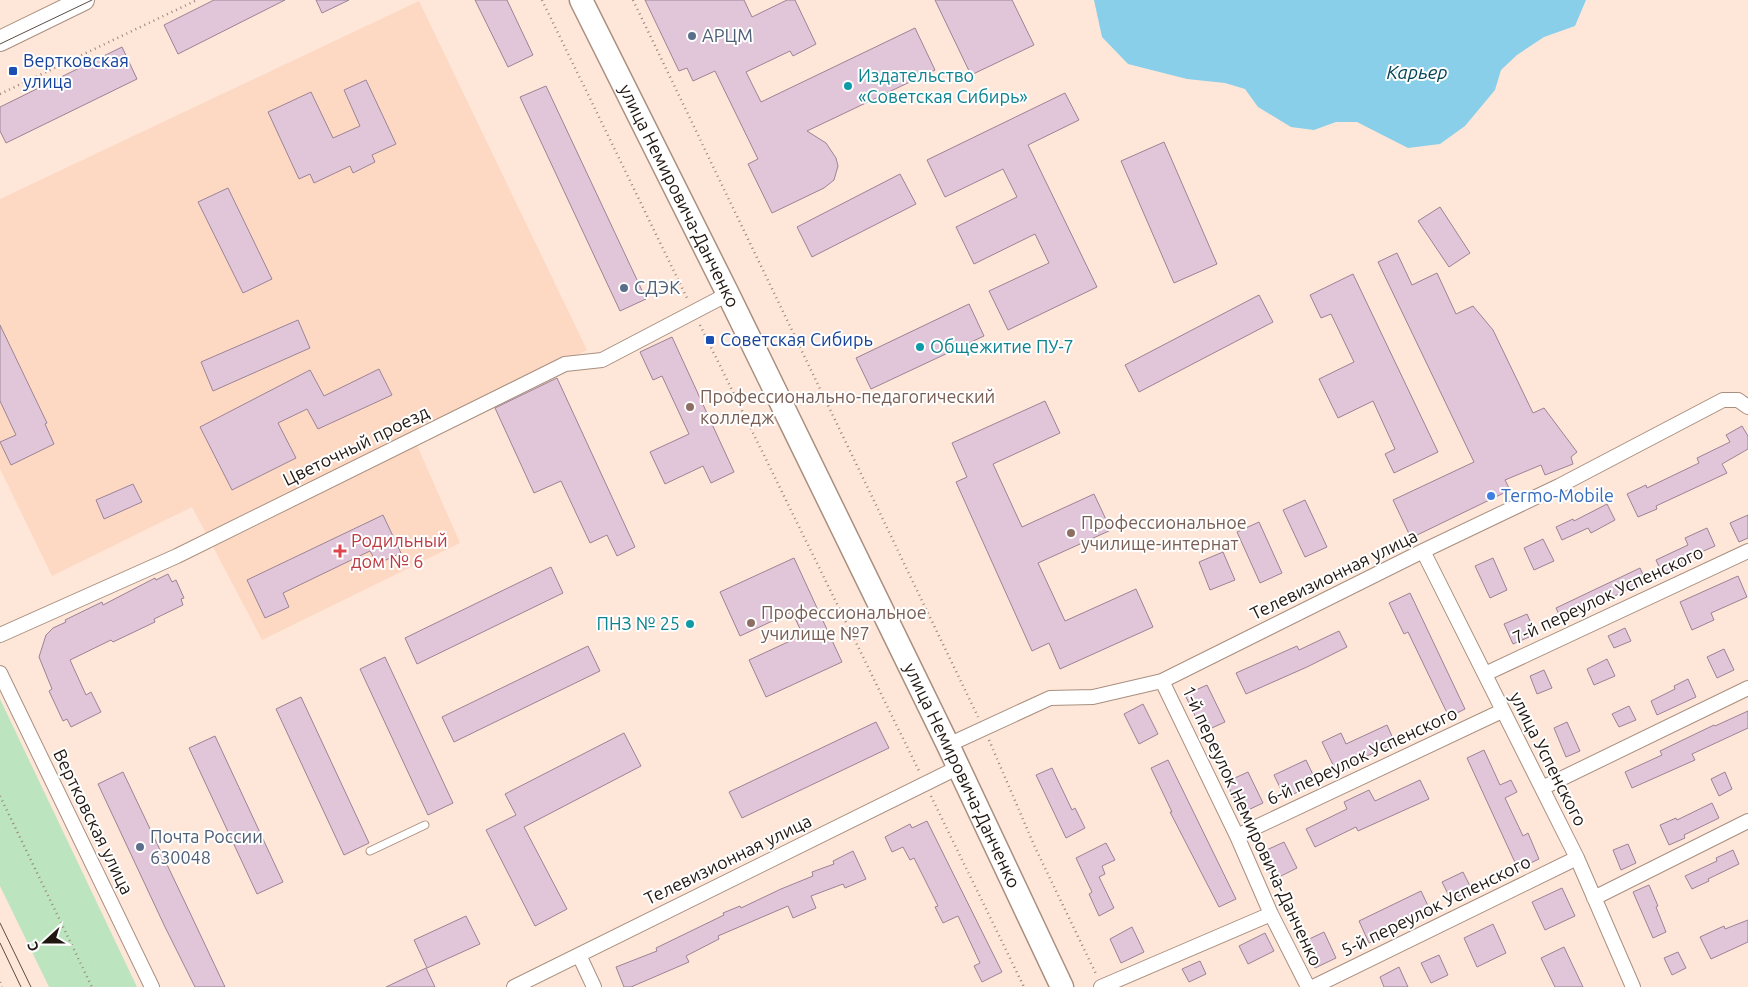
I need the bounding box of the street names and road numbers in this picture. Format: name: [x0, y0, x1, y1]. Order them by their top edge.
street label: улица Немировича-Данченко: [616, 81, 744, 310]
street label: Цветочный проезд: [279, 401, 432, 489]
street label: Телевизионная улица: [1247, 525, 1420, 623]
street label: 7-й переулок Успенского: [1509, 541, 1706, 647]
street label: улица Немировича-Данченко: [901, 659, 1025, 891]
street label: 1-й переулок Немировича-Данченко: [1179, 682, 1327, 969]
street label: улица Успенского: [1506, 688, 1591, 829]
street label: 6-й переулок Успенского: [1263, 702, 1460, 808]
street label: Вертковская улица: [50, 746, 138, 897]
street label: Телевизионная улица: [641, 810, 814, 908]
street label: 5-й переулок Успенского: [1338, 851, 1533, 960]

